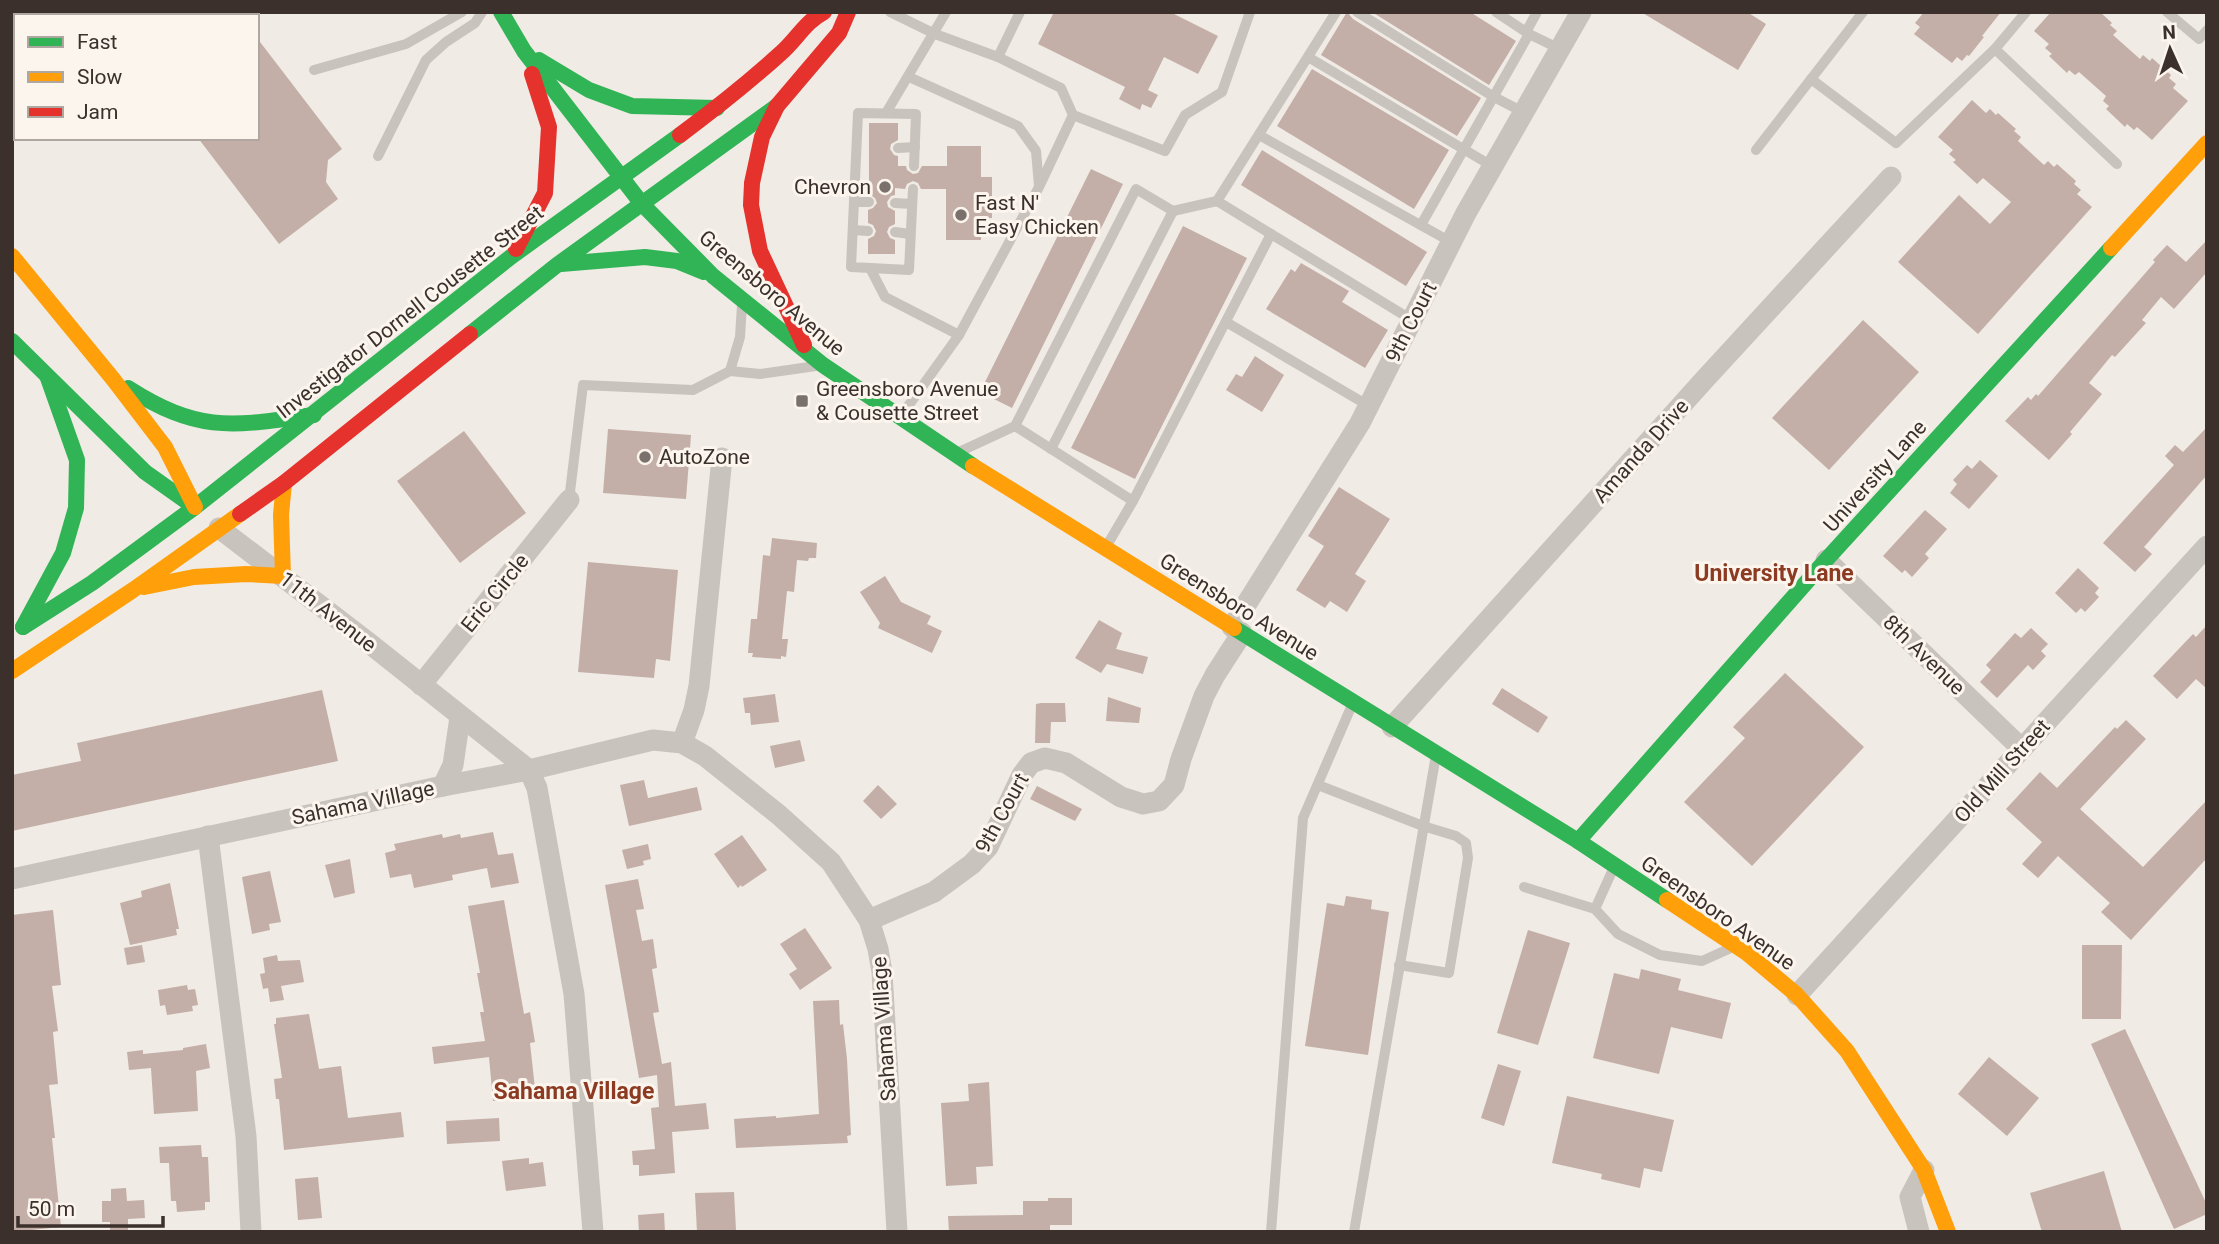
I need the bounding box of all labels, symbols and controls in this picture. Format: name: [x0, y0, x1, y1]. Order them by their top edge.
legend: [14, 14, 259, 140]
north arrow: [2135, 14, 2205, 84]
text: N: [2162, 21, 2176, 44]
text: Fast: [77, 30, 118, 54]
text: Slow: [77, 65, 123, 89]
text: Jam: [77, 100, 118, 124]
place label: Chevron: [794, 175, 871, 199]
marker: Chevron: [877, 179, 893, 195]
place label: Fast N' Easy Chicken: [975, 191, 1099, 239]
street label: Investigator Dornell Cousette Street: [272, 201, 548, 423]
marker: Fast N' Easy Chicken: [953, 207, 969, 223]
street label: Greensboro Avenue: [694, 225, 850, 361]
street label: 9th Court: [1381, 278, 1442, 366]
place label: Greensboro Avenue & Cousette Street: [816, 377, 998, 425]
marker: Greensboro Avenue & Cousette Street: [794, 393, 810, 409]
street label: Amanda Drive: [1588, 394, 1694, 508]
street label: University Lane: [1819, 415, 1931, 537]
place label: AutoZone: [659, 445, 750, 469]
marker: AutoZone: [637, 449, 653, 465]
street label: Greensboro Avenue: [1155, 548, 1323, 666]
street label: Eric Circle: [456, 549, 534, 637]
district label: University Lane: [1694, 560, 1854, 587]
street label: 11th Avenue: [275, 567, 381, 657]
street label: 8th Avenue: [1878, 610, 1970, 700]
street label: Old Mill Street: [1949, 714, 2055, 828]
street label: 9th Court: [970, 769, 1034, 857]
street label: Sahama Village: [290, 776, 436, 830]
street label: Greensboro Avenue: [1636, 851, 1800, 975]
street label: Sahama Village: [867, 956, 901, 1102]
district label: Sahama Village: [494, 1078, 654, 1105]
scale bar: [18, 1184, 163, 1228]
text: 50 m: [28, 1197, 75, 1221]

